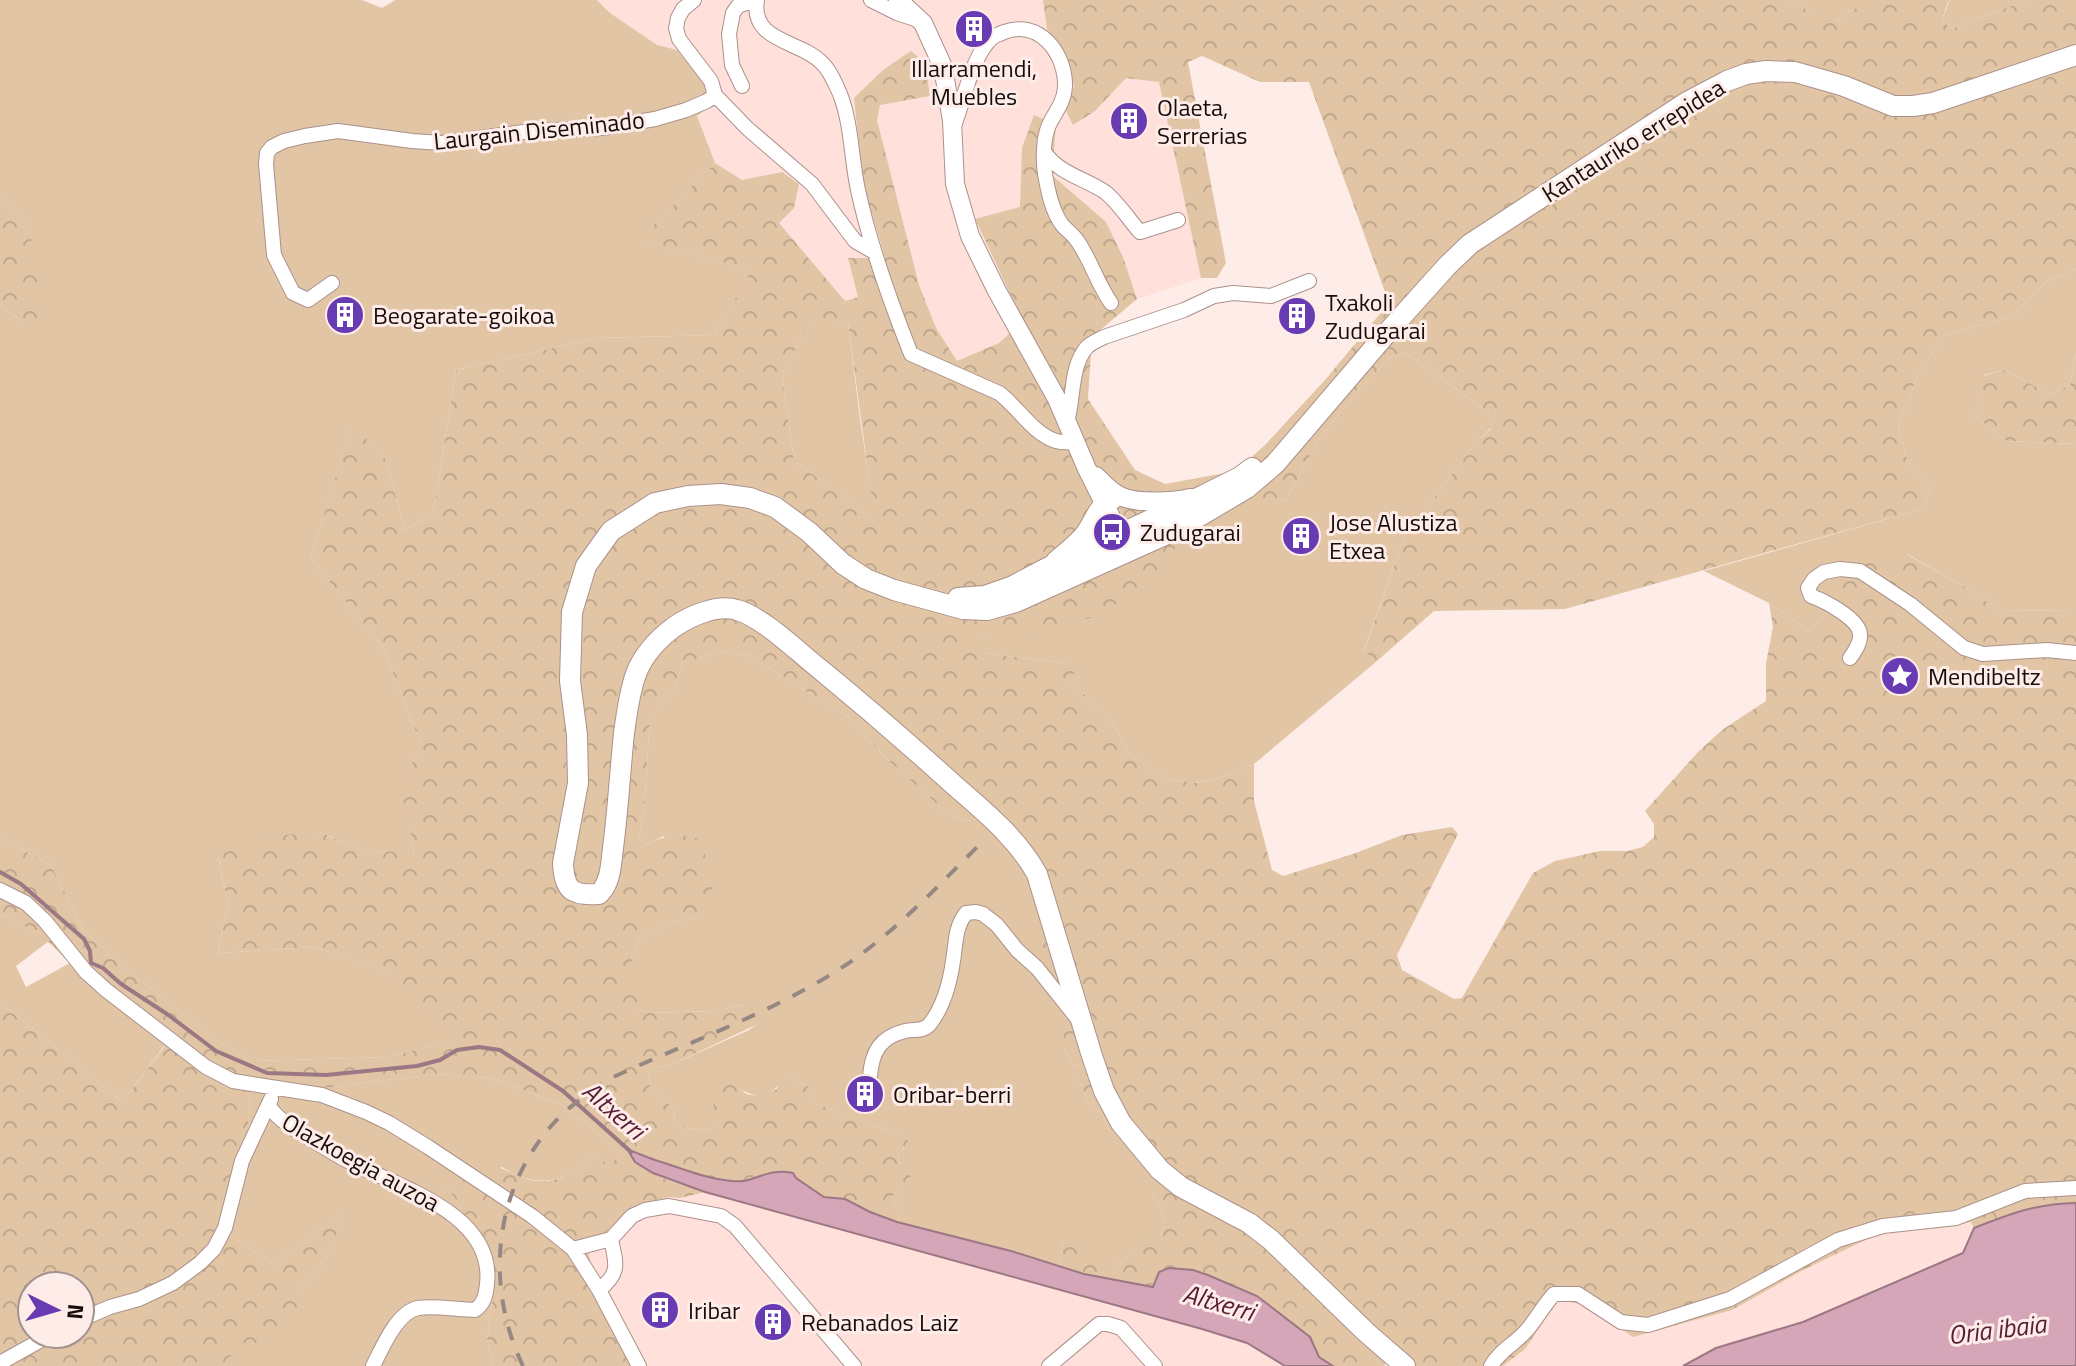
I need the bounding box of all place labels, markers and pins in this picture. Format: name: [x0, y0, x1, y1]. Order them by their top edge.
building icon: Illarramendi, Muebles: [953, 8, 995, 50]
place label: Illarramendi, Muebles: [911, 50, 1037, 114]
place label: Olaeta, Serrerias: [1157, 89, 1247, 153]
building icon: Olaeta, Serrerias: [1108, 100, 1150, 142]
place label: Txakoli Zudugarai: [1325, 284, 1426, 348]
building icon: Beogarate-goikoa: [324, 294, 366, 336]
building icon: Txakoli Zudugarai: [1276, 295, 1318, 337]
place label: Beogarate-goikoa: [373, 297, 554, 333]
place label: Jose Alustiza Etxea: [1329, 504, 1457, 568]
bus stop icon: Zudugarai: [1091, 511, 1133, 553]
place label: Zudugarai: [1140, 514, 1241, 550]
building icon: Jose Alustiza Etxea: [1280, 515, 1322, 557]
place icon: Mendibeltz: [1879, 655, 1921, 697]
place label: Mendibeltz: [1928, 658, 2041, 694]
building icon: Oribar-berri: [844, 1073, 886, 1115]
place label: Oribar-berri: [893, 1076, 1011, 1112]
building icon: Iribar: [639, 1289, 681, 1331]
place label: Iribar: [688, 1292, 740, 1328]
building icon: Rebanados Laiz: [752, 1301, 794, 1343]
place label: Rebanados Laiz: [801, 1304, 959, 1340]

